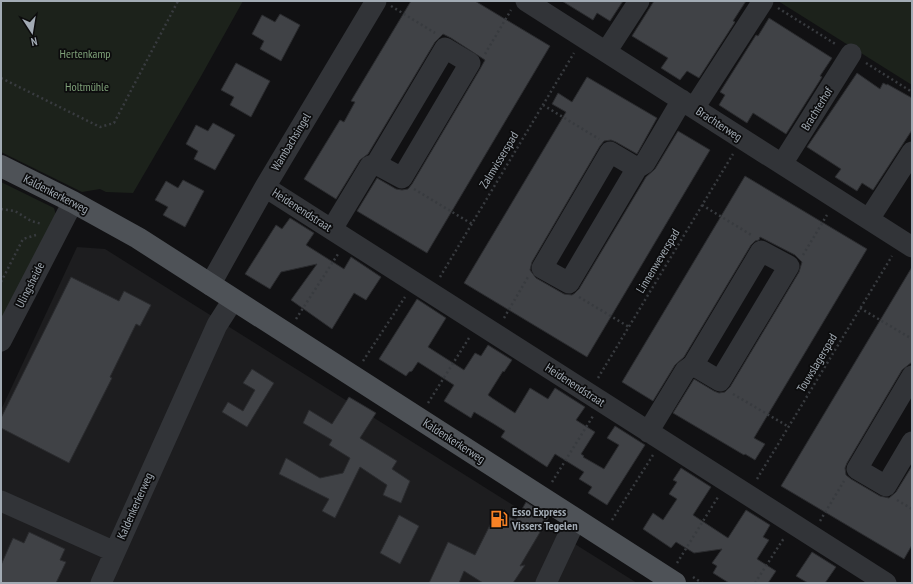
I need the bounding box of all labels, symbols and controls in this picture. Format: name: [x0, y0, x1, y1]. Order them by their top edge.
north arrow: [12, 12, 52, 52]
text: N: [30, 34, 38, 49]
park label: Hertenkamp: [60, 46, 110, 61]
park label: Holtmühle: [65, 79, 109, 94]
street label: Brachterhof: [797, 84, 836, 133]
street label: Brachterweg: [693, 103, 745, 144]
street label: Wambachsingel: [267, 110, 314, 173]
street label: Zalmvisserspad: [476, 129, 521, 191]
street label: Kaldenkerkerweg: [21, 171, 91, 216]
street label: Heidenendstraat: [270, 185, 336, 235]
street label: Linnenweverspad: [633, 226, 683, 296]
street label: Ulingsheide: [12, 259, 47, 310]
street label: Touwslagerspad: [793, 331, 840, 395]
street label: Heidenendstraat: [543, 360, 609, 410]
street label: Kaldenkerkerweg: [420, 415, 488, 466]
street label: Kaldenkerkerweg: [113, 470, 156, 541]
place label: Esso Express Vissers Tegelen: [511, 504, 578, 533]
fuel station icon: Esso Express Vissers Tegelen: [489, 509, 509, 529]

